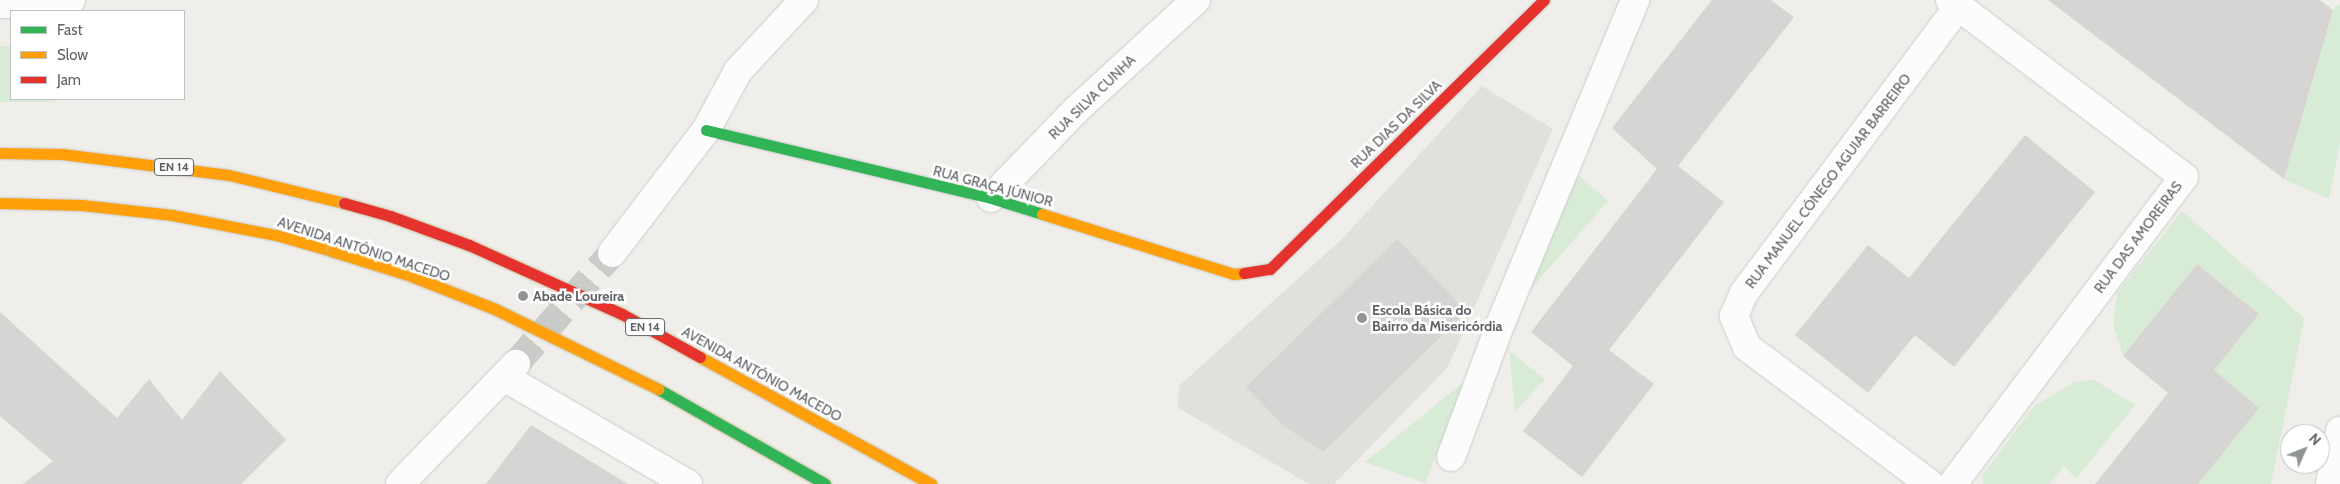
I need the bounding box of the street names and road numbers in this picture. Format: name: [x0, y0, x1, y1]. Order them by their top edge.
street label: RUA SILVA CUNHA: [1045, 51, 1139, 143]
street label: RUA MANUEL CÓNEGO AGUIAR BARREIRO: [1742, 70, 1914, 292]
street label: RUA DIAS DA SILVA: [1347, 76, 1445, 172]
road number: EN 14: [154, 158, 194, 176]
street label: RUA GRAÇA JÚNIOR: [931, 162, 1055, 210]
street label: RUA DAS AMOREIRAS: [2090, 178, 2186, 296]
street label: AVENIDA ANTÓNIO MACEDO: [276, 213, 452, 285]
road number: EN 14: [625, 318, 665, 337]
street label: AVENIDA ANTÓNIO MACEDO: [679, 323, 845, 425]

